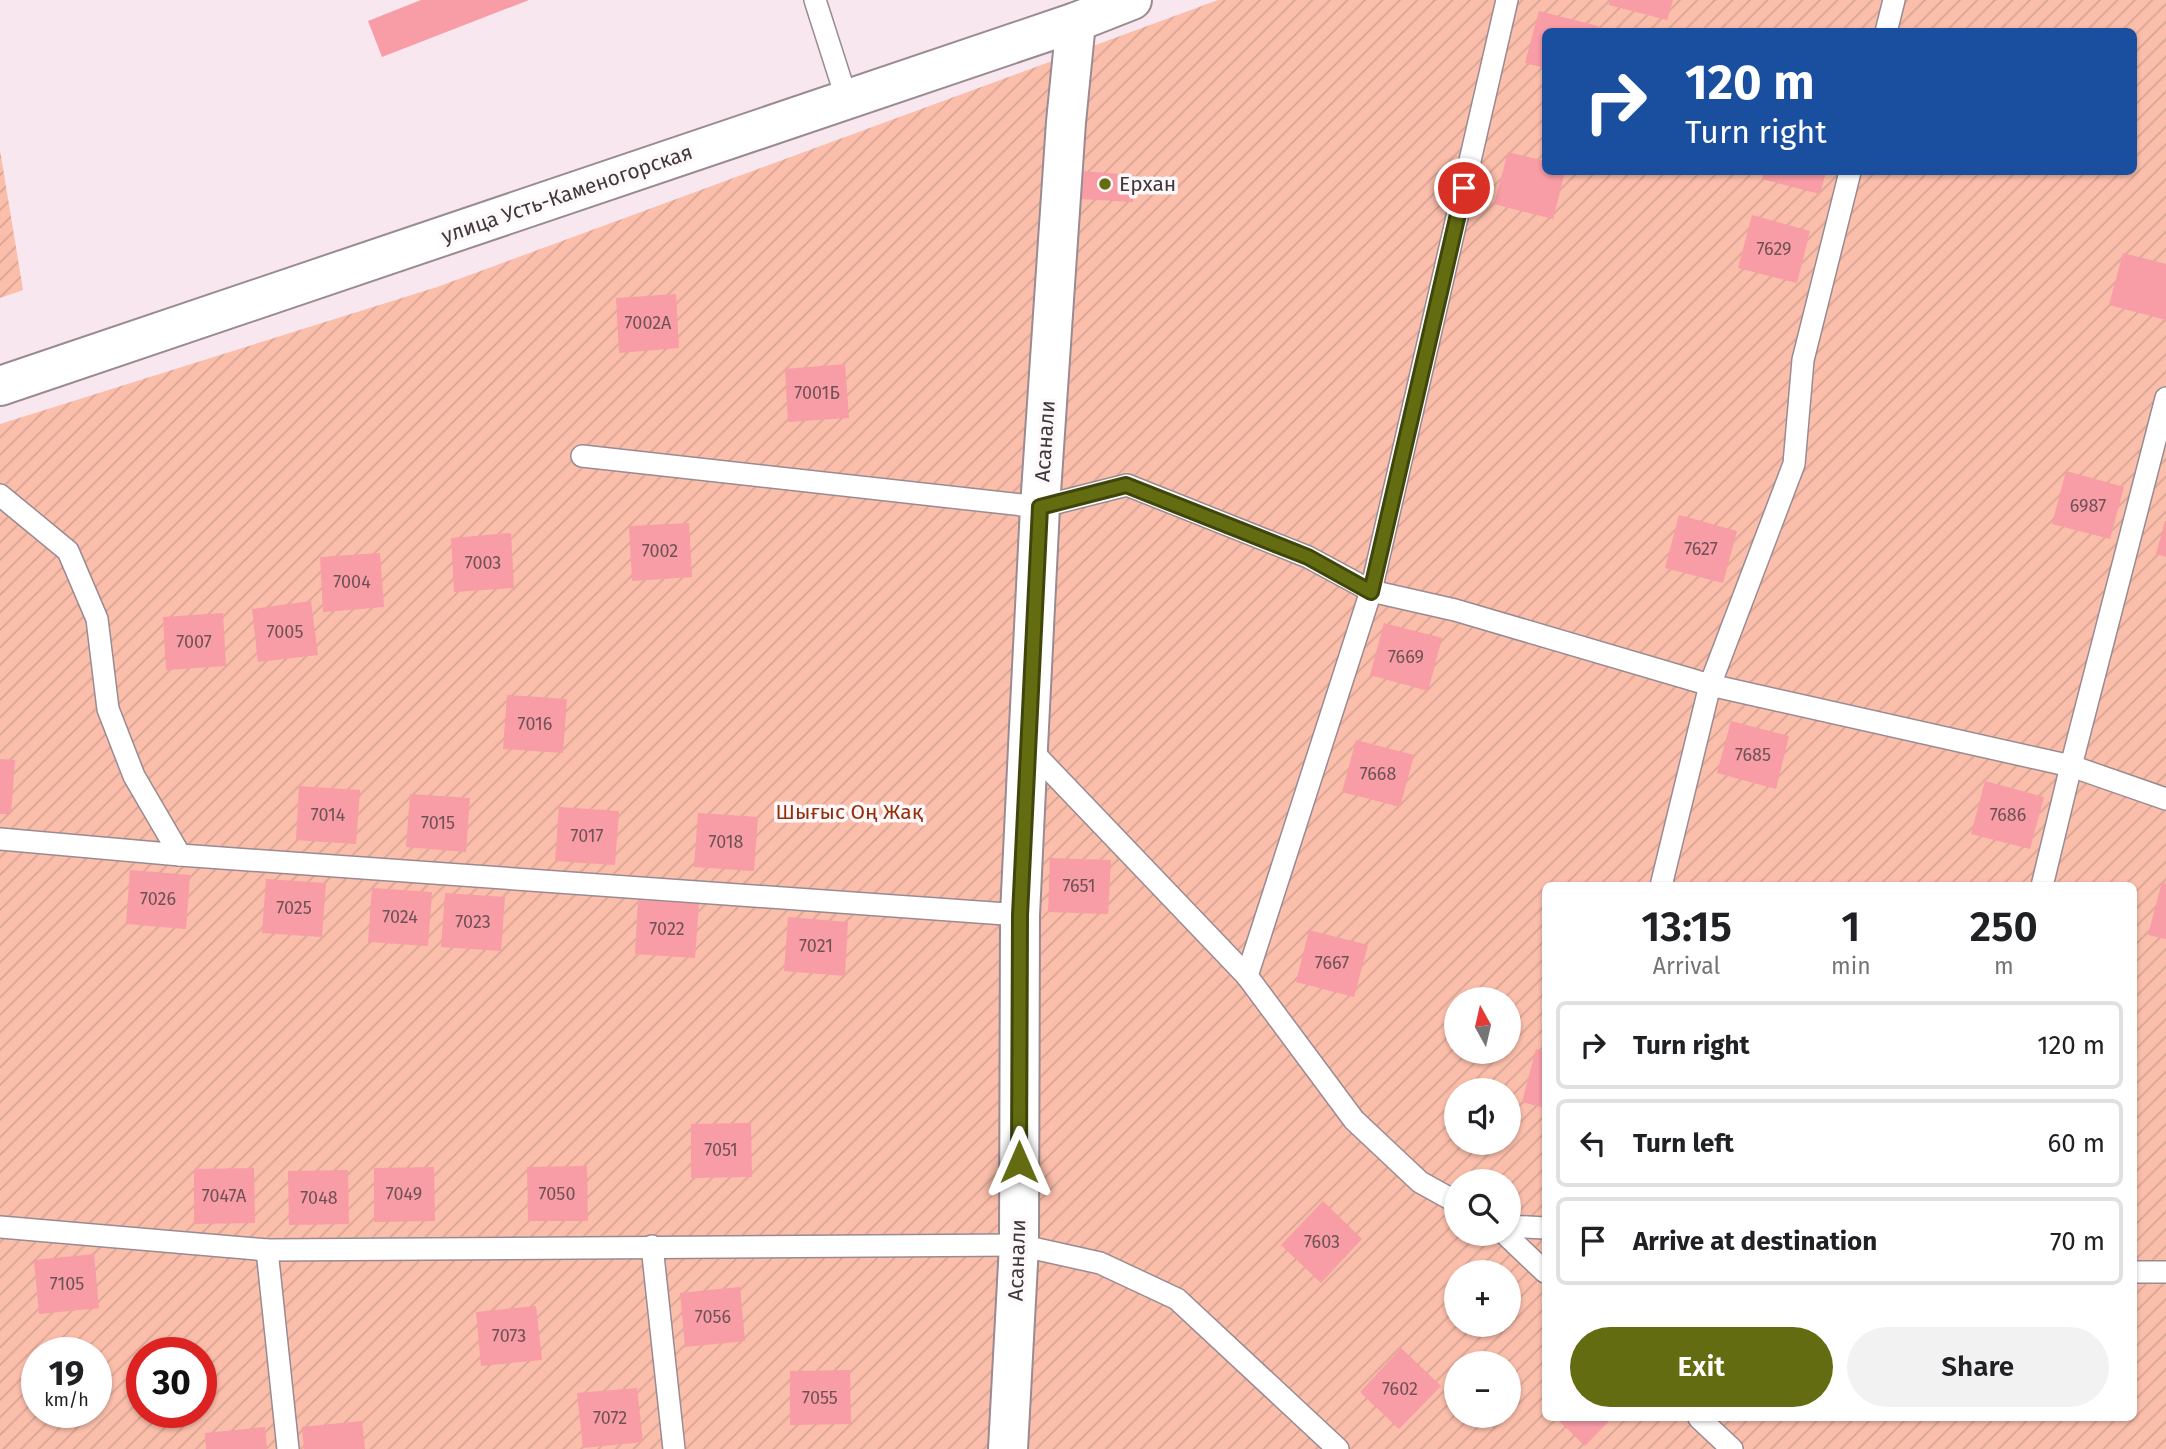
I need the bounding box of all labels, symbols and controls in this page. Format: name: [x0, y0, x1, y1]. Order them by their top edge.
text: 120 m: [1685, 53, 1815, 112]
icon: right: [1570, 56, 1661, 147]
text: Turn right: [1685, 113, 1827, 151]
street label: улица Усть-Каменогорская: [438, 139, 696, 249]
pin: [1434, 158, 1494, 218]
icon: arrive: [1445, 169, 1483, 207]
place label: Ерхан: [1119, 171, 1176, 197]
marker: Ерхан: [1097, 176, 1113, 192]
house number: 7629: [1756, 238, 1792, 260]
house number: 7002А: [625, 312, 672, 334]
house number: 7001Б: [794, 382, 840, 404]
street label: Асанали: [1029, 399, 1061, 483]
house number: 6987: [2070, 495, 2106, 517]
house number: 7627: [1684, 538, 1718, 560]
house number: 7002: [642, 540, 678, 562]
house number: 7003: [465, 552, 501, 574]
house number: 7004: [333, 571, 371, 593]
house number: 7005: [267, 621, 303, 643]
house number: 7007: [176, 631, 212, 653]
house number: 7669: [1388, 646, 1424, 668]
house number: 7016: [518, 713, 552, 735]
house number: 7685: [1735, 744, 1771, 766]
house number: 7668: [1360, 763, 1396, 785]
park label: Шығыс Оң Жақ: [775, 799, 924, 825]
house number: 7014: [311, 804, 346, 826]
house number: 7686: [1990, 804, 2026, 826]
house number: 7015: [421, 812, 455, 834]
house number: 7017: [570, 825, 604, 847]
house number: 7018: [708, 831, 744, 853]
house number: 7651: [1063, 875, 1095, 897]
house number: 7026: [140, 888, 176, 910]
house number: 7025: [276, 897, 312, 919]
text: 13:15: [1641, 902, 1732, 952]
text: 1: [1841, 902, 1860, 952]
text: 250: [1970, 902, 2038, 952]
house number: 7024: [382, 906, 418, 928]
house number: 7023: [455, 911, 491, 933]
house number: 7022: [649, 918, 685, 940]
house number: 7021: [799, 935, 833, 957]
house number: 7667: [1315, 952, 1349, 974]
text: Arrival: [1653, 952, 1720, 980]
text: min: [1831, 952, 1871, 980]
text: m: [1994, 952, 2014, 980]
north arrow: [1444, 987, 1521, 1064]
map controls: [1444, 987, 1521, 1428]
icon: right: [1574, 1026, 1612, 1064]
text: Turn right: [1633, 1030, 1750, 1061]
text: 120 m: [2037, 1030, 2105, 1061]
button: sound: [1444, 1078, 1521, 1155]
icon: left: [1574, 1124, 1612, 1162]
position arrow: [982, 1125, 1056, 1199]
text: Turn left: [1633, 1128, 1734, 1159]
text: 60 m: [2047, 1128, 2105, 1159]
house number: 7051: [704, 1139, 738, 1161]
button: search: [1444, 1169, 1521, 1246]
house number: 7049: [386, 1183, 422, 1205]
house number: 7050: [539, 1183, 575, 1205]
house number: 7047А: [202, 1185, 247, 1207]
house number: 7048: [300, 1187, 338, 1209]
street label: Асанали: [1003, 1219, 1031, 1301]
icon: arrive: [1574, 1222, 1612, 1260]
text: Arrive at destination: [1633, 1226, 1877, 1257]
text: 70 m: [2050, 1226, 2105, 1257]
house number: 7603: [1304, 1231, 1340, 1253]
button: +: [1444, 1260, 1521, 1337]
house number: 7105: [50, 1273, 84, 1295]
house number: 7056: [695, 1306, 731, 1328]
house number: 7073: [492, 1325, 526, 1347]
button: Exit: [1570, 1327, 1833, 1407]
button: Share: [1847, 1327, 2109, 1407]
speed limit sign: 30: [126, 1337, 217, 1428]
button: −: [1444, 1351, 1521, 1428]
text: 19: [49, 1352, 84, 1394]
house number: 7602: [1382, 1378, 1418, 1400]
house number: 7055: [802, 1387, 838, 1409]
text: km/h: [44, 1389, 89, 1411]
house number: 7072: [593, 1407, 627, 1429]

